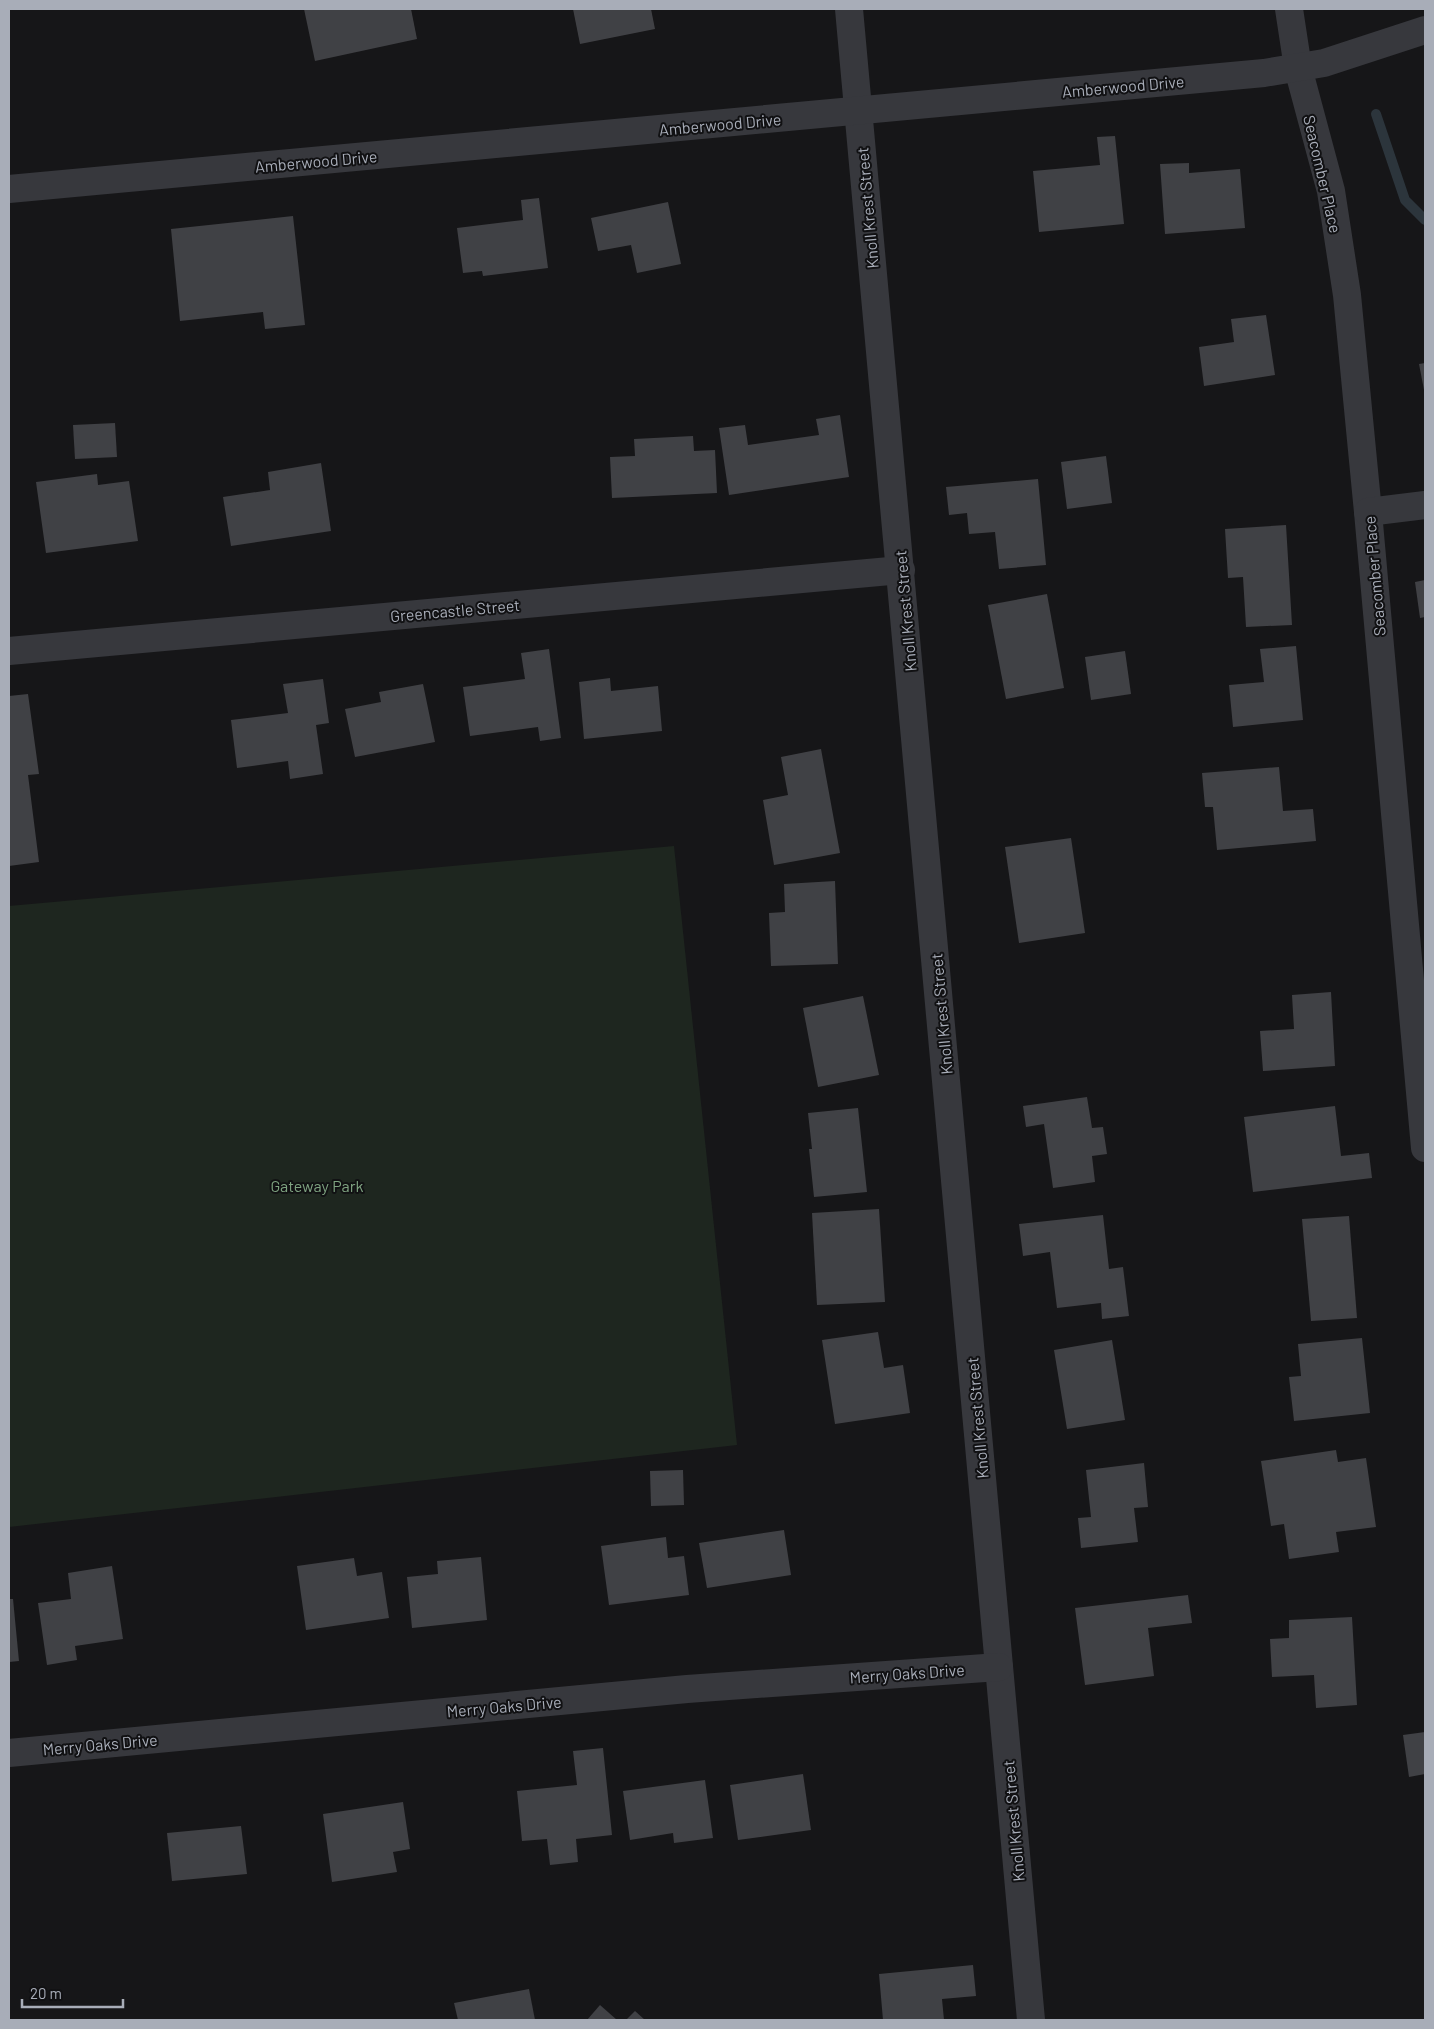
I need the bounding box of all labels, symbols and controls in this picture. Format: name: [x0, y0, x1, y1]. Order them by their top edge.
street label: Amberwood Drive: [1061, 71, 1185, 101]
street label: Amberwood Drive: [658, 109, 782, 139]
street label: Seacomber Place: [1300, 113, 1346, 235]
street label: Amberwood Drive: [254, 146, 378, 176]
street label: Knoll Krest Street: [852, 146, 882, 270]
street label: Seacomber Place: [1359, 515, 1389, 637]
street label: Knoll Krest Street: [890, 549, 920, 673]
street label: Greencastle Street: [389, 595, 521, 625]
street label: Knoll Krest Street: [926, 952, 956, 1076]
park label: Gateway Park: [270, 1176, 364, 1195]
street label: Knoll Krest Street: [962, 1356, 992, 1480]
street label: Merry Oaks Drive: [849, 1660, 965, 1686]
street label: Merry Oaks Drive: [446, 1692, 562, 1720]
street label: Merry Oaks Drive: [42, 1730, 158, 1758]
street label: Knoll Krest Street: [998, 1759, 1028, 1883]
scale bar: [22, 1976, 124, 2008]
text: 20 m: [30, 1984, 62, 2002]

